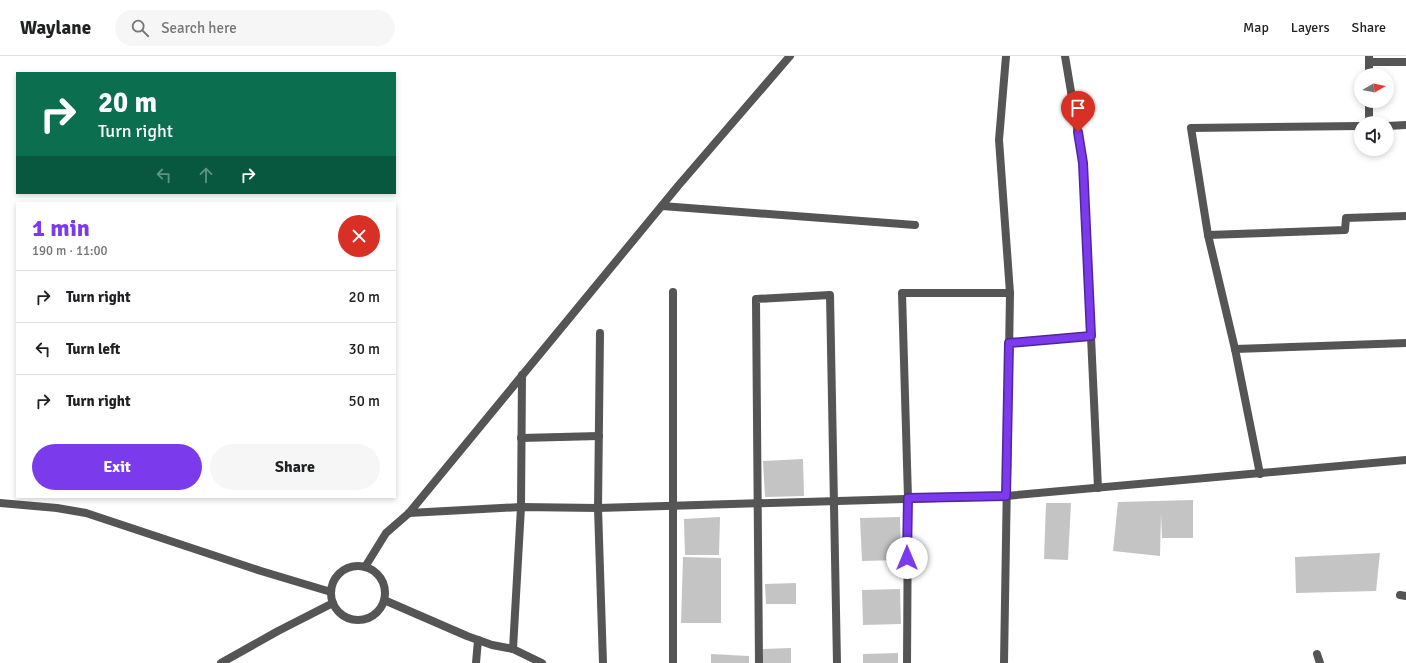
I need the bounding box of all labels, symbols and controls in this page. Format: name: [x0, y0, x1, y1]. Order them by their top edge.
search box: [115, 10, 395, 46]
text: Waylane: [20, 16, 91, 40]
icon: search: [129, 17, 151, 39]
text: Search here: [161, 19, 237, 37]
text: Map: [1243, 19, 1269, 36]
text: Layers: [1291, 19, 1330, 36]
text: Share: [1352, 19, 1386, 36]
north arrow: [1354, 68, 1394, 108]
map controls: [1354, 68, 1394, 156]
text: 20 m: [98, 86, 157, 120]
icon: right: [32, 88, 84, 140]
pin: [1061, 91, 1095, 132]
icon: arrive: [1067, 97, 1089, 119]
button: sound: [1354, 116, 1394, 156]
text: Turn right: [98, 120, 173, 142]
icon: left: [153, 164, 175, 186]
icon: ahead: [195, 164, 217, 186]
icon: right: [237, 164, 259, 186]
text: 1 min: [32, 213, 90, 243]
button: close: [338, 215, 380, 257]
text: 190 m · 11:00: [32, 243, 108, 259]
icon: right: [32, 286, 54, 308]
text: Turn right: [66, 288, 131, 306]
text: 20 m: [349, 288, 380, 306]
icon: left: [32, 338, 54, 360]
text: Turn left: [66, 340, 120, 358]
text: 30 m: [349, 340, 380, 358]
icon: right: [32, 390, 54, 412]
text: Turn right: [66, 392, 131, 410]
text: 50 m: [349, 392, 380, 410]
button: Exit: [32, 444, 202, 490]
button: Share: [210, 444, 380, 490]
position arrow: [886, 537, 928, 579]

